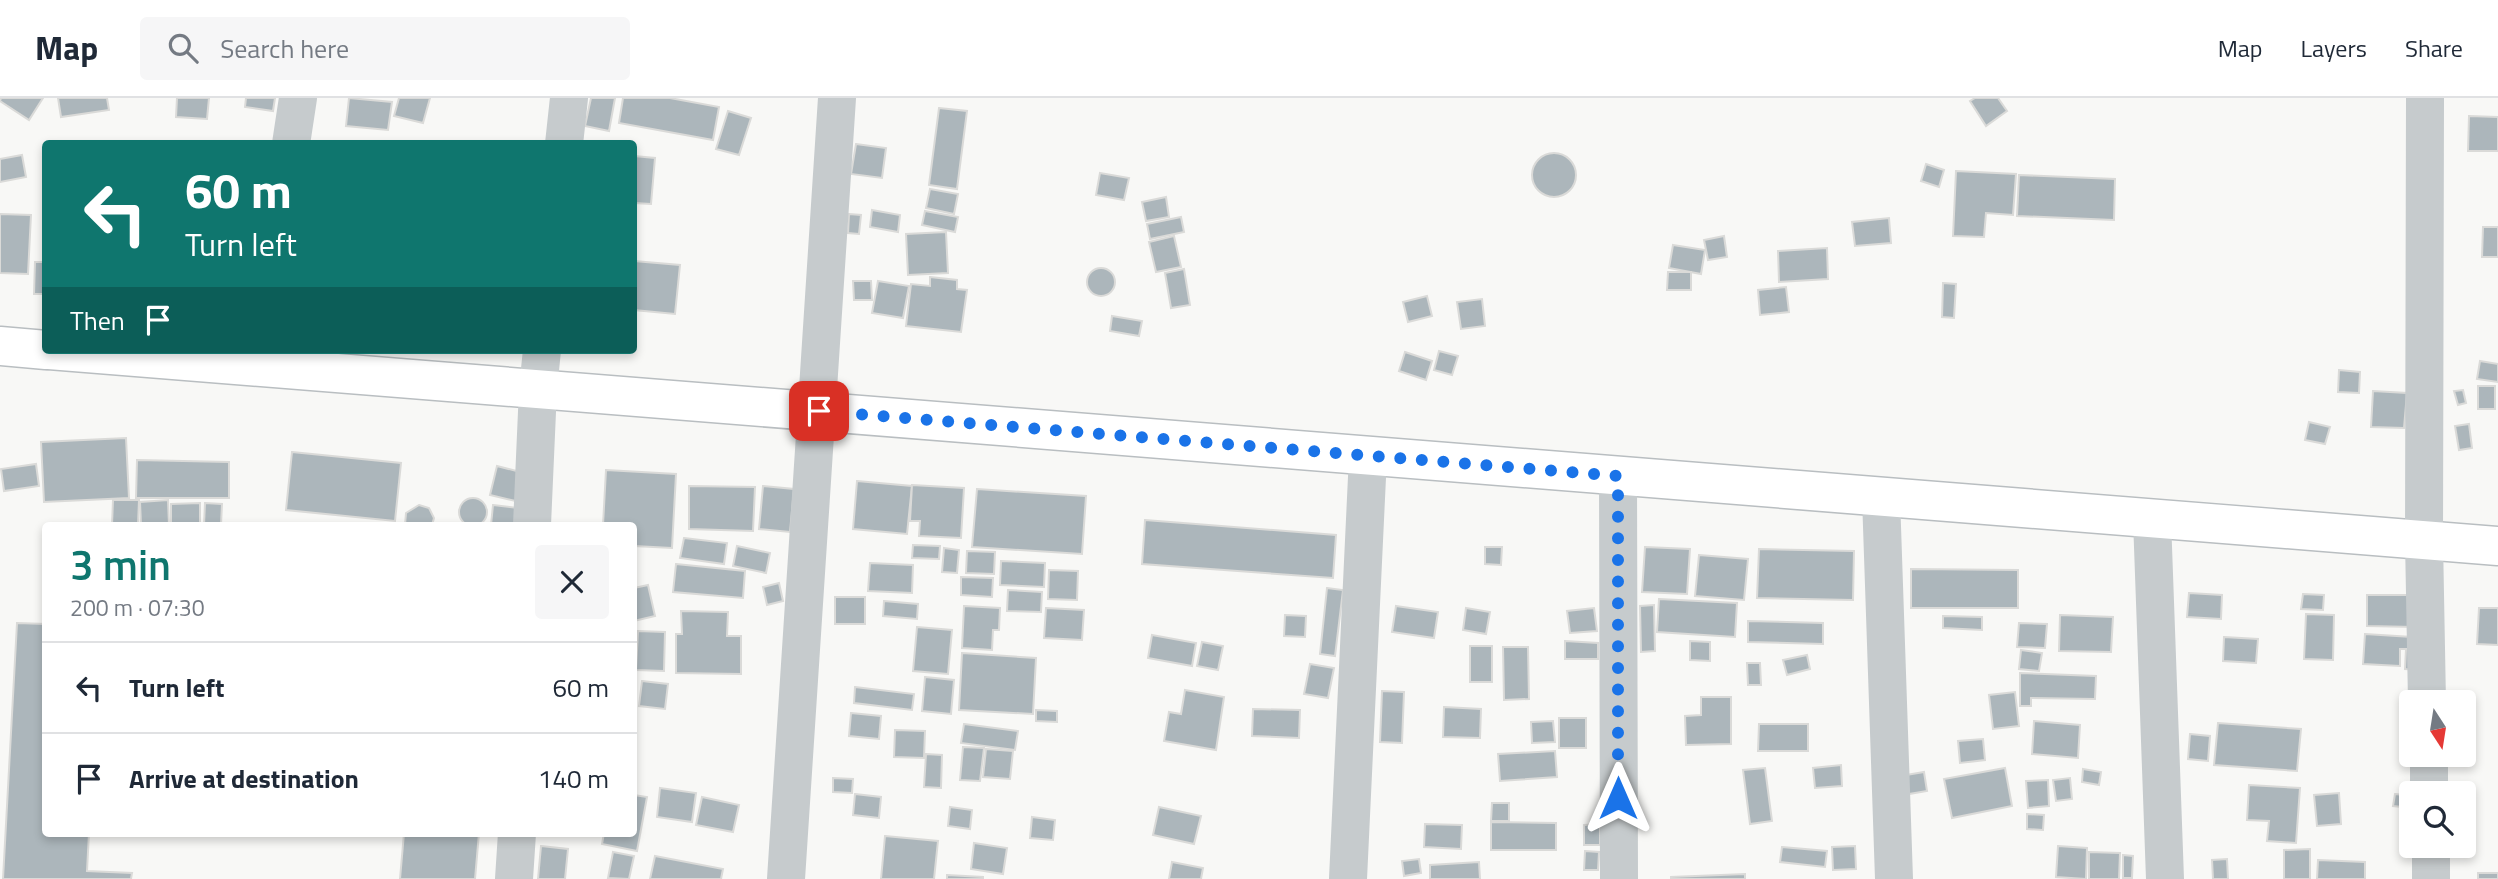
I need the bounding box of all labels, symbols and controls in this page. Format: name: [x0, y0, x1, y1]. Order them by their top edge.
search box: [140, 17, 630, 80]
text: Map: [35, 23, 98, 73]
icon: search: [164, 29, 202, 67]
text: Search here: [220, 29, 349, 68]
text: Map: [2218, 30, 2263, 66]
text: Layers: [2301, 30, 2367, 66]
text: Share: [2405, 30, 2463, 66]
text: 60 m: [185, 152, 292, 227]
icon: left: [70, 168, 161, 259]
text: Turn left: [185, 220, 297, 268]
text: Then: [70, 301, 125, 340]
icon: arrive: [139, 301, 177, 339]
pin: [789, 381, 849, 441]
icon: arrive: [800, 392, 838, 430]
text: 3 min: [70, 532, 171, 596]
button: close: [535, 545, 609, 619]
text: 200 m · 07:30: [70, 590, 205, 625]
text: Turn left: [129, 668, 224, 707]
text: 60 m: [552, 668, 609, 707]
icon: left: [70, 669, 108, 707]
north arrow: [2399, 690, 2476, 766]
map controls: [2399, 690, 2476, 858]
text: Arrive at destination: [129, 759, 359, 798]
text: 140 m: [538, 759, 609, 798]
icon: arrive: [70, 760, 108, 798]
position arrow: [1581, 761, 1655, 835]
button: search: [2399, 781, 2476, 858]

